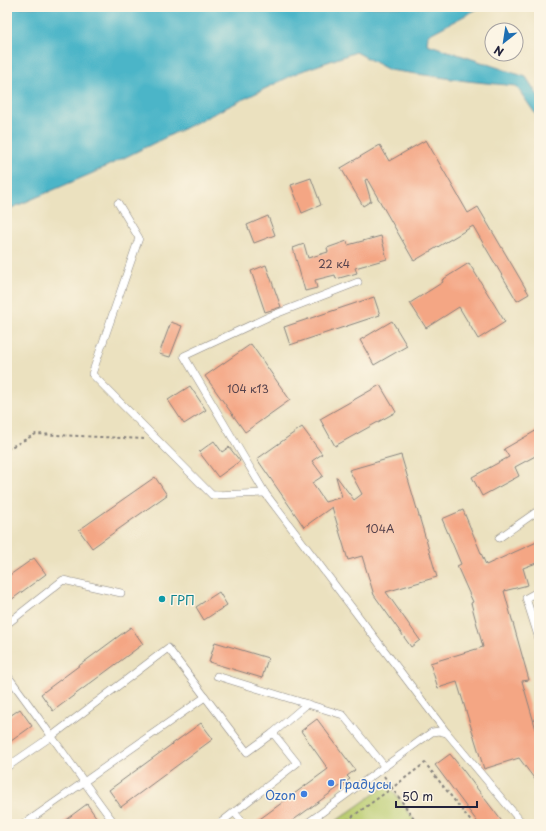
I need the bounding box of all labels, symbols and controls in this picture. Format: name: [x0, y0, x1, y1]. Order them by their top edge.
north arrow: [484, 22, 524, 62]
text: N: [490, 41, 507, 61]
house number: 22 к4: [318, 255, 350, 272]
house number: 104 к13: [227, 380, 269, 397]
house number: 104А: [366, 520, 395, 537]
place label: ГРП: [170, 590, 195, 609]
marker: ГРП: [157, 594, 167, 604]
place label: Градусы: [339, 774, 392, 793]
marker: Градусы: [326, 778, 336, 788]
scale bar: [396, 783, 477, 809]
place label: Ozon: [265, 785, 296, 804]
text: 50 m: [402, 787, 433, 805]
marker: Ozon: [299, 789, 309, 799]

